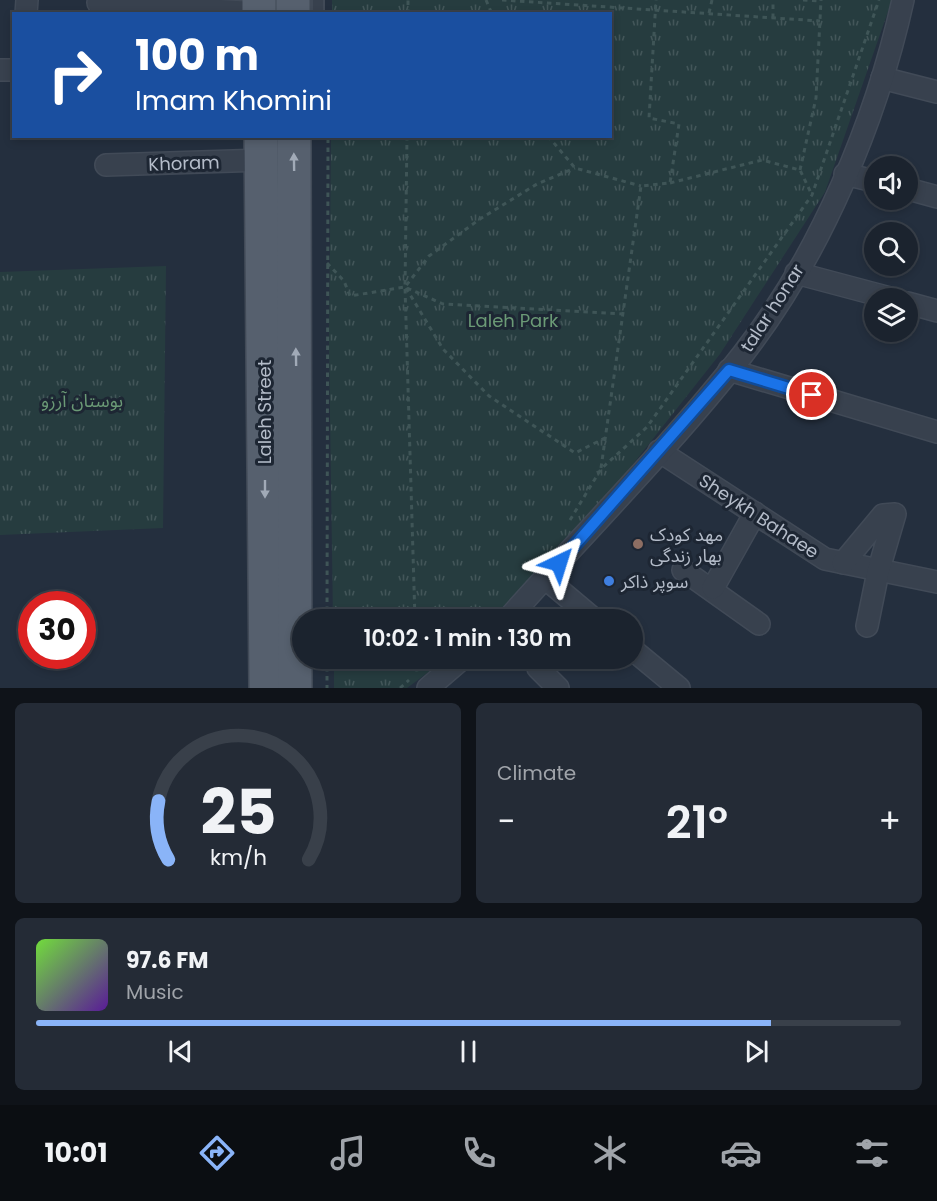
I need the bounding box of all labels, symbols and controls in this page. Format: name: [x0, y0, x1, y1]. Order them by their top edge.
text: 100 m: [135, 26, 259, 85]
icon: right: [36, 36, 114, 114]
text: Imam Khomini: [135, 82, 332, 119]
street label: Khoram: [148, 149, 220, 177]
one-way arrow: [289, 152, 299, 171]
map controls: [864, 156, 918, 342]
button: sound: [864, 156, 918, 210]
button: search: [864, 222, 918, 276]
street label: talar honar: [734, 259, 810, 357]
button: layers: [864, 288, 918, 342]
park label: Laleh Park: [468, 308, 559, 333]
one-way arrow: [291, 347, 301, 366]
street label: Laleh Street: [252, 360, 277, 464]
pin: [786, 369, 837, 420]
icon: arrive: [795, 378, 828, 411]
park label: بوستان آرزو: [41, 388, 123, 413]
street label: Sheykh Bahaee: [694, 468, 824, 564]
one-way arrow: [260, 479, 270, 498]
place label: مهد کودک بهار زندگی: [650, 522, 723, 568]
position arrow: [527, 531, 591, 595]
marker: مهد کودک بهار زندگی: [631, 537, 645, 551]
place label: سوپر ذاکر: [620, 569, 688, 594]
marker: سوپر ذاکر: [602, 574, 616, 588]
speed limit sign: 30: [18, 591, 96, 669]
text: 10:02 · 1 min · 130 m: [363, 623, 572, 654]
text: Climate: [497, 759, 576, 787]
text: 25: [200, 768, 276, 856]
text: 21°: [666, 791, 728, 854]
text: −: [497, 798, 515, 845]
text: +: [878, 798, 901, 845]
text: km/h: [209, 842, 267, 873]
text: 97.6 FM: [126, 945, 208, 976]
text: Music: [126, 978, 184, 1006]
icon: previous: [164, 1035, 197, 1068]
icon: pause: [452, 1035, 485, 1068]
icon: next: [740, 1035, 773, 1068]
icon: directions: [196, 1132, 238, 1174]
icon: music: [327, 1132, 369, 1174]
icon: phone: [458, 1132, 500, 1174]
icon: climate: [589, 1132, 631, 1174]
icon: car: [720, 1132, 762, 1174]
icon: filters: [851, 1132, 893, 1174]
text: 10:01: [44, 1134, 108, 1171]

